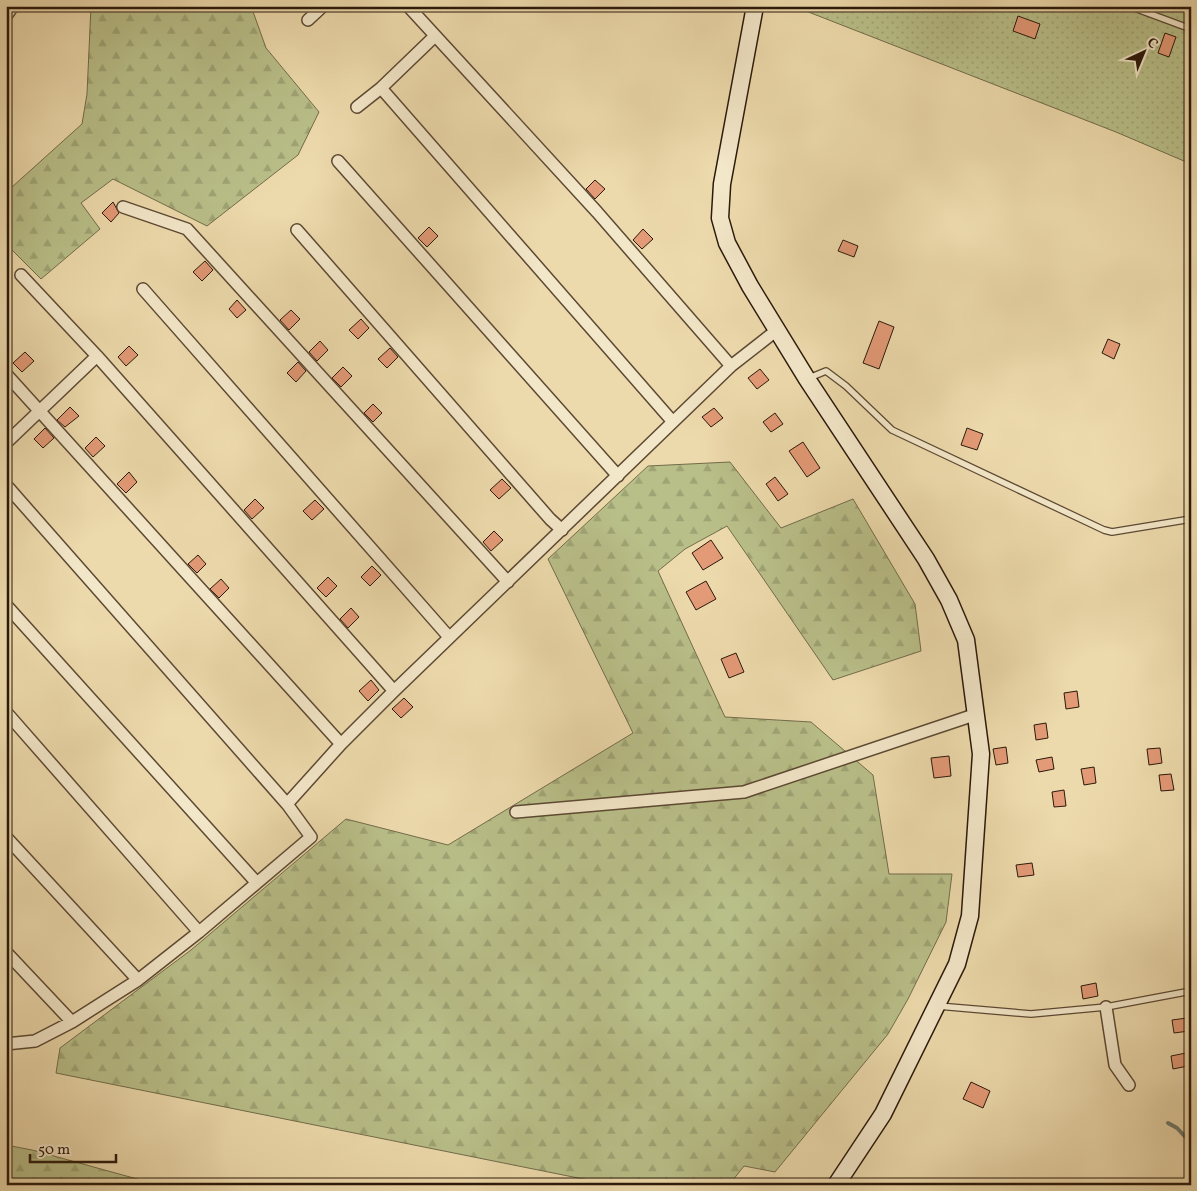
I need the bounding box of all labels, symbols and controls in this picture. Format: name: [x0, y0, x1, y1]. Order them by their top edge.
north arrow: [1120, 28, 1170, 78]
text: С: [1142, 34, 1162, 54]
scale bar: [30, 1131, 116, 1163]
text: 50 m: [38, 1140, 70, 1161]

